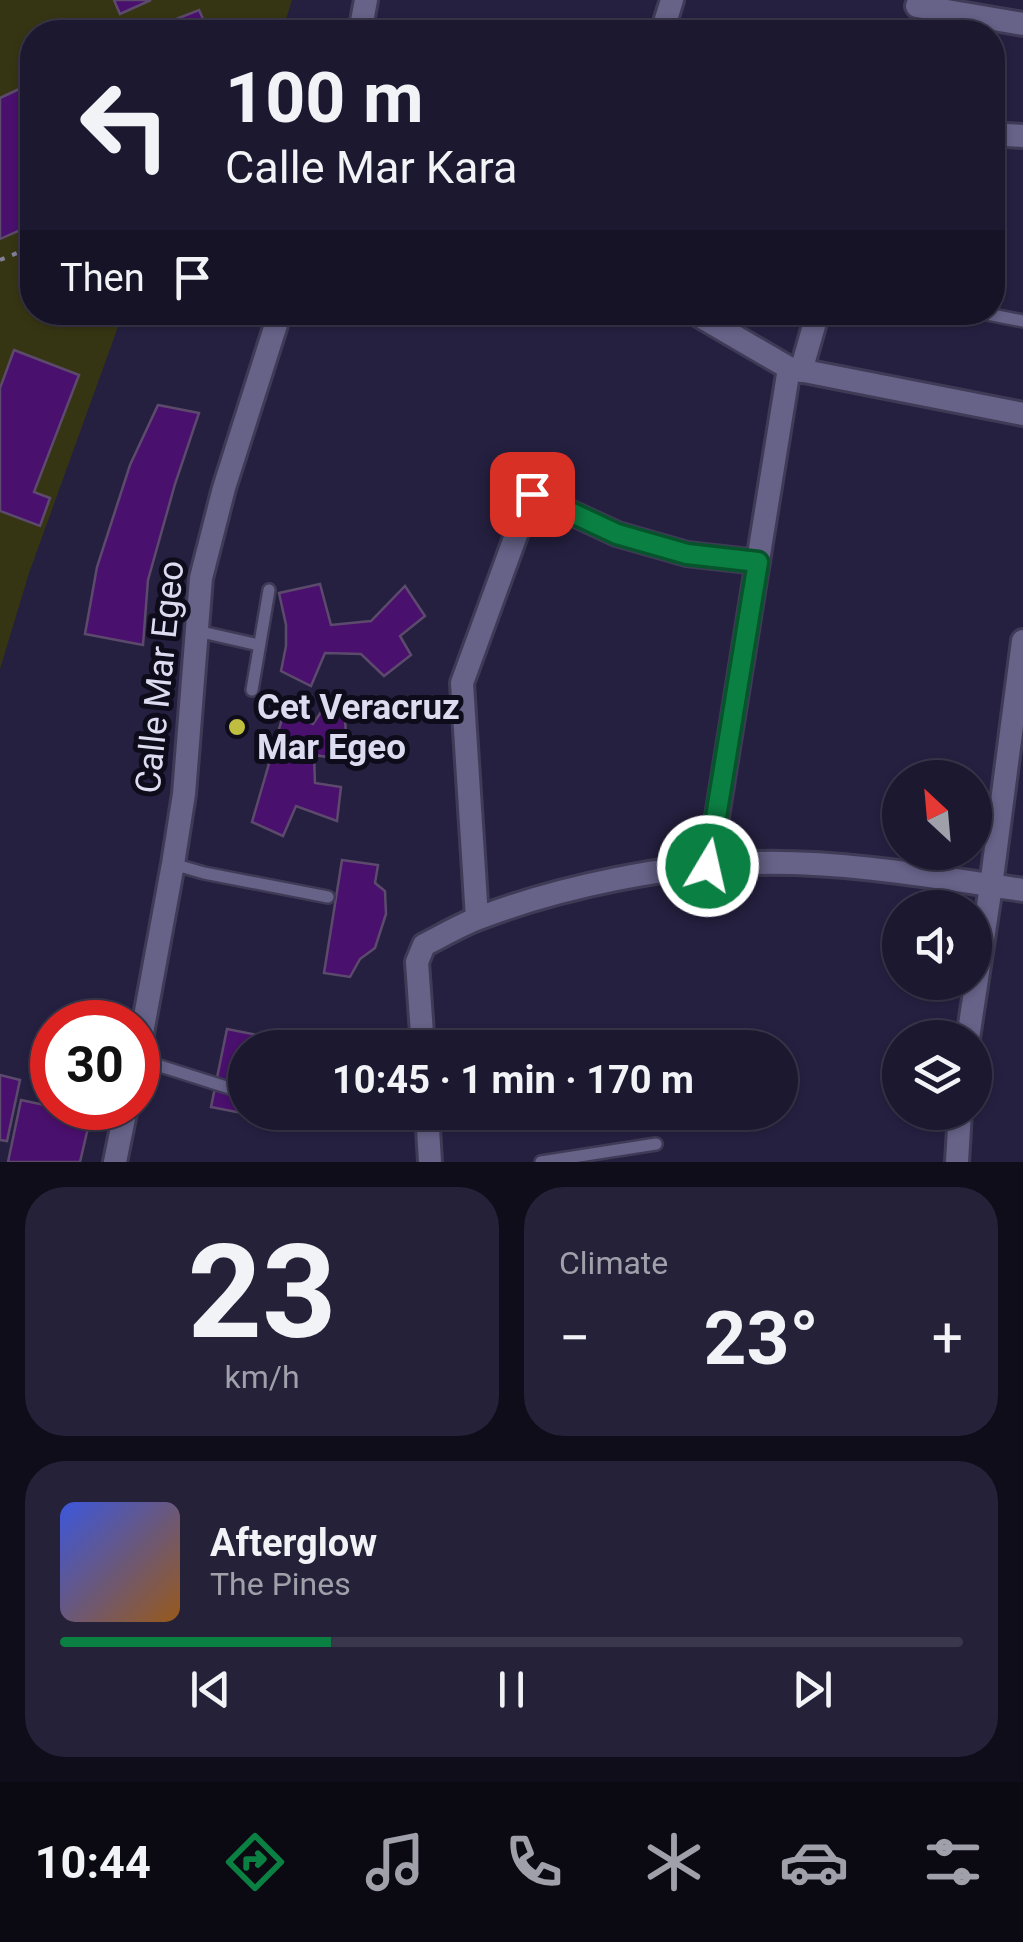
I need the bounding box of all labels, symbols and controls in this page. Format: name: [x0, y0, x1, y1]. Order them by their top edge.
text: 100 m: [225, 57, 424, 139]
icon: left: [60, 60, 190, 190]
text: Calle Mar Kara: [225, 141, 517, 194]
icon: arrive: [165, 250, 220, 305]
text: Then: [60, 256, 145, 300]
pin: [490, 452, 575, 537]
icon: arrive: [505, 467, 560, 522]
street label: Calle Mar Egeo: [127, 559, 193, 795]
place label: Cet Veracruz Mar Egeo: [257, 687, 460, 768]
marker: Cet Veracruz Mar Egeo: [226, 716, 248, 738]
north arrow: [882, 760, 992, 870]
map controls: [882, 760, 992, 1130]
position arrow: [656, 814, 760, 918]
button: sound: [882, 890, 992, 1000]
speed limit sign: 30: [30, 1000, 160, 1130]
button: layers: [882, 1020, 992, 1130]
text: 10:45 · 1 min · 170 m: [332, 1058, 694, 1102]
text: 23: [187, 1216, 337, 1369]
text: Climate: [559, 1244, 668, 1282]
text: 23°: [703, 1294, 819, 1382]
text: −: [559, 1306, 590, 1370]
text: +: [932, 1306, 963, 1370]
text: km/h: [224, 1358, 300, 1396]
text: Afterglow: [210, 1521, 377, 1565]
text: The Pines: [210, 1565, 351, 1603]
icon: previous: [183, 1662, 238, 1717]
icon: pause: [484, 1662, 539, 1717]
icon: next: [785, 1662, 840, 1717]
icon: directions: [220, 1827, 290, 1897]
icon: music: [360, 1827, 430, 1897]
icon: phone: [499, 1827, 569, 1897]
icon: climate: [639, 1827, 709, 1897]
icon: car: [779, 1827, 849, 1897]
icon: filters: [918, 1827, 988, 1897]
text: 10:44: [35, 1836, 151, 1889]

